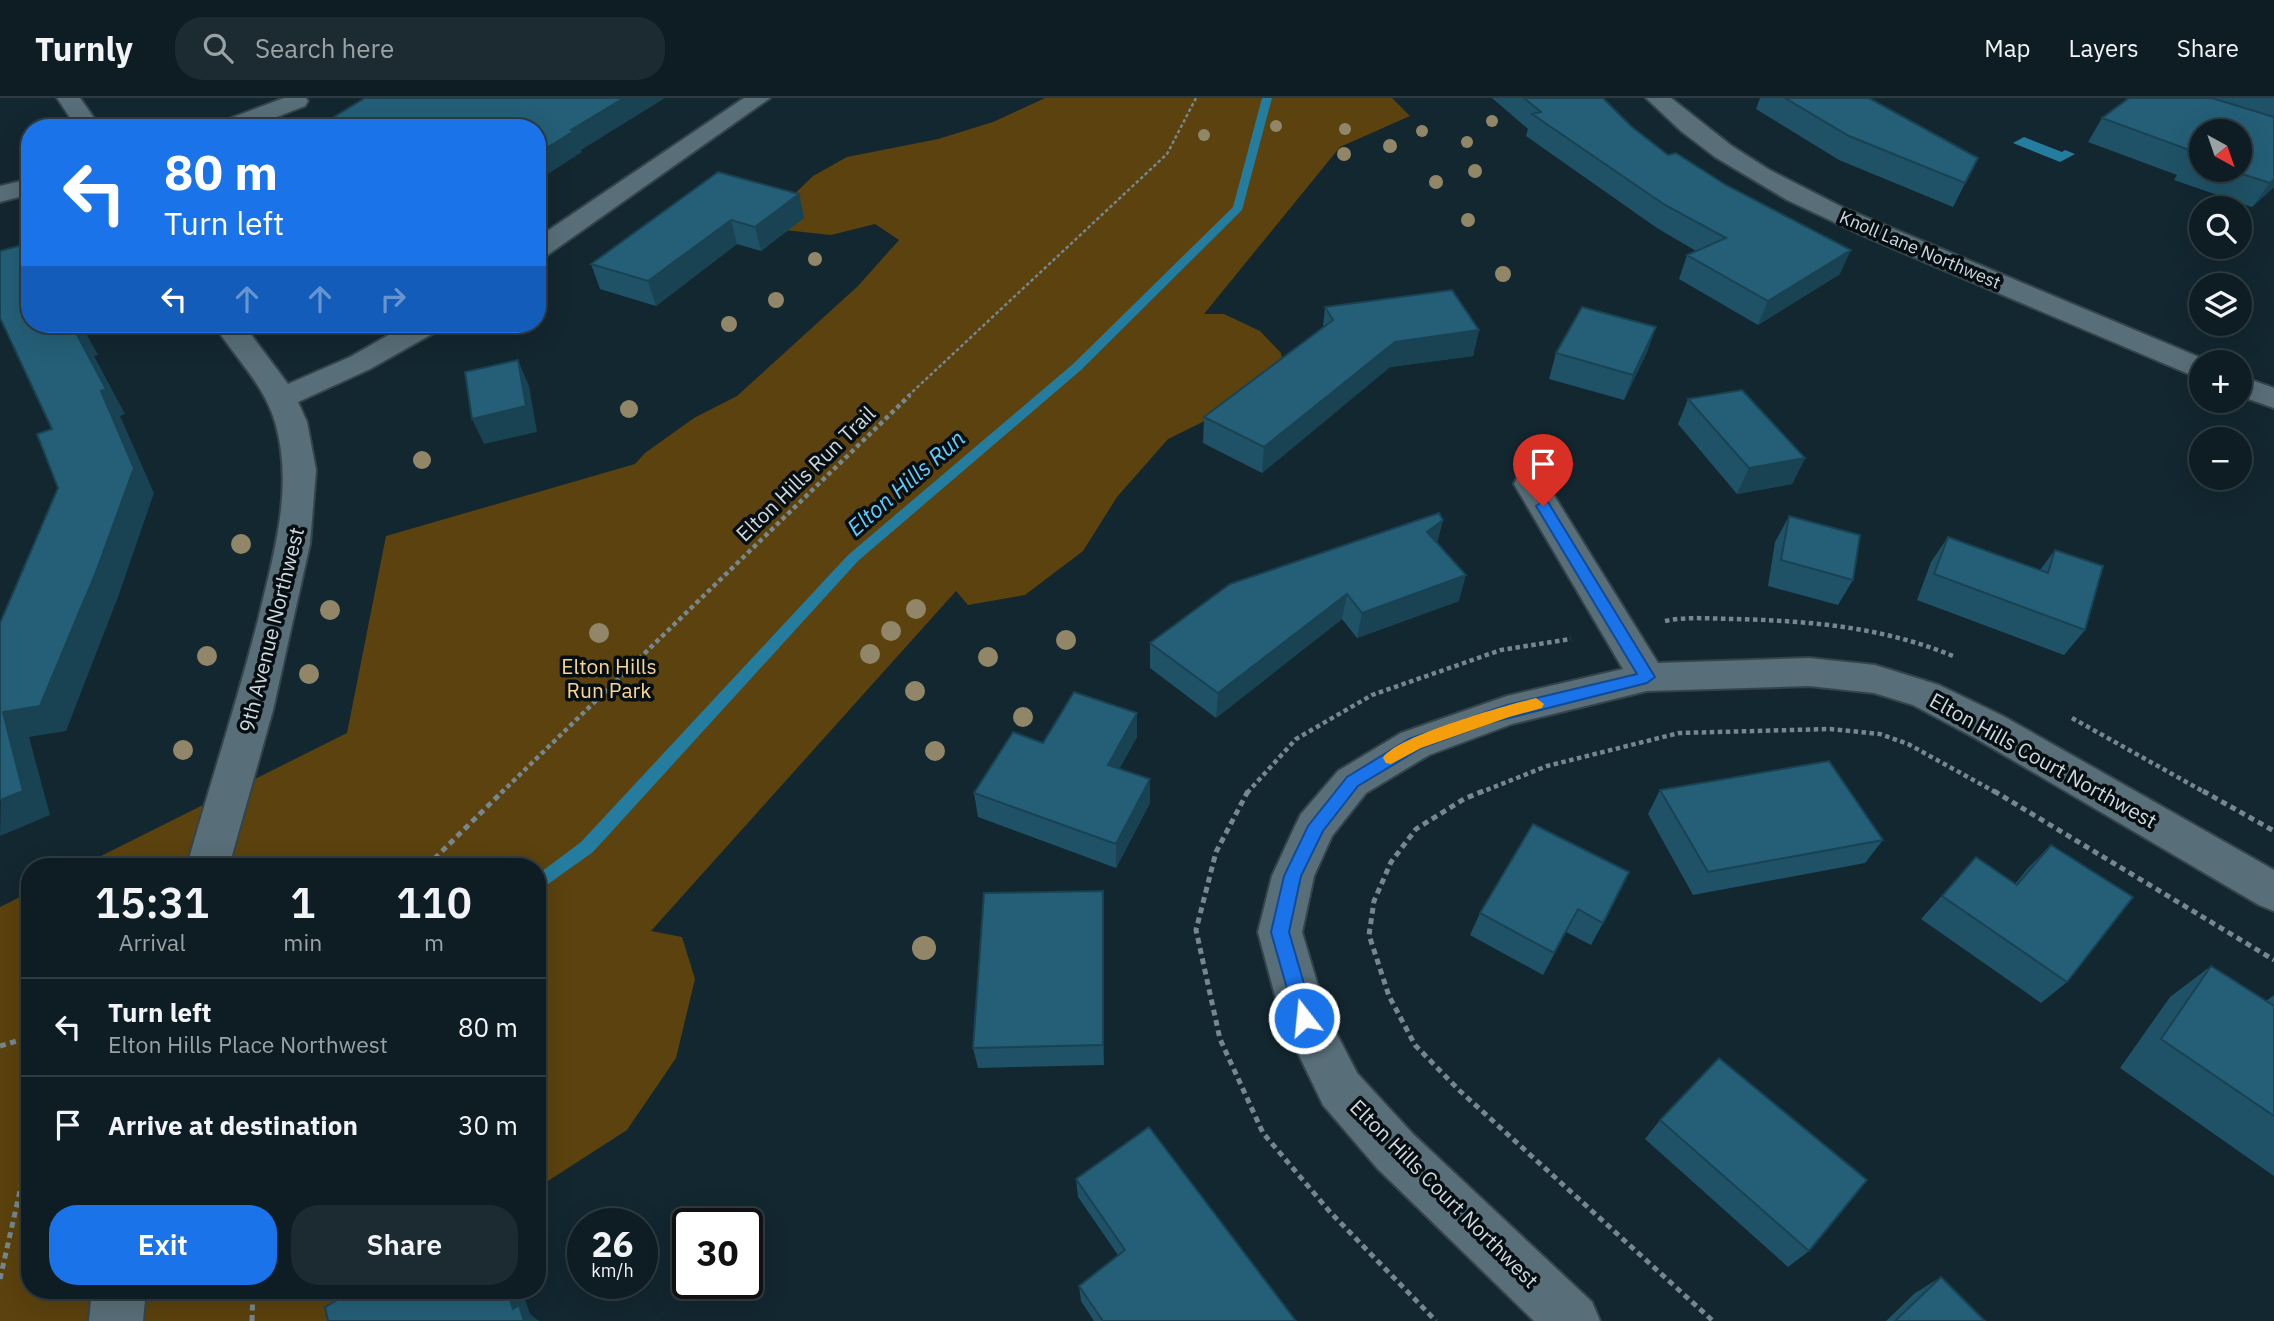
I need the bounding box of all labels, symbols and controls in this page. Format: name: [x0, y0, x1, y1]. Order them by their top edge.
search box: [175, 17, 665, 80]
text: Turnly: [35, 27, 133, 70]
icon: search: [199, 29, 237, 67]
text: Search here: [255, 31, 394, 65]
text: Map: [1984, 32, 2031, 64]
text: Layers: [2069, 32, 2139, 64]
text: Share: [2177, 32, 2239, 64]
north arrow: [2189, 119, 2252, 182]
map controls: [2189, 119, 2252, 490]
text: 80 m: [164, 140, 278, 203]
icon: left: [49, 147, 140, 238]
button: search: [2189, 196, 2252, 259]
text: Turn left: [164, 202, 284, 244]
street label: Knoll Lane Northwest: [1836, 205, 2004, 294]
button: layers: [2189, 273, 2252, 336]
icon: left: [155, 280, 193, 318]
icon: ahead: [228, 280, 266, 318]
icon: ahead: [301, 280, 339, 318]
icon: right: [374, 280, 412, 318]
button: +: [2189, 350, 2252, 413]
street label: Elton Hills Run Trail: [730, 399, 881, 547]
water label: Elton Hills Run: [840, 423, 971, 542]
button: −: [2189, 427, 2252, 490]
pin: [1513, 434, 1573, 506]
icon: arrive: [1524, 445, 1562, 483]
street label: 9th Avenue Northwest: [232, 524, 310, 735]
park label: Elton Hills Run Park: [561, 652, 657, 704]
street label: Elton Hills Court Northwest: [1925, 686, 2162, 834]
text: 15:31: [95, 875, 209, 930]
text: 1: [290, 875, 315, 930]
text: 110: [396, 875, 472, 930]
text: Arrival: [119, 927, 186, 957]
text: min: [283, 927, 322, 957]
text: m: [424, 927, 444, 957]
position arrow: [1267, 981, 1341, 1055]
text: Turn left: [108, 995, 211, 1029]
icon: left: [49, 1008, 87, 1046]
text: 80 m: [458, 1010, 518, 1044]
text: Elton Hills Place Northwest: [108, 1029, 388, 1059]
street label: Elton Hills Court Northwest: [1344, 1093, 1545, 1294]
icon: arrive: [49, 1106, 87, 1144]
text: Arrive at destination: [108, 1108, 358, 1142]
text: 30 m: [458, 1108, 518, 1142]
button: Exit: [49, 1205, 277, 1285]
button: Share: [291, 1205, 518, 1285]
speed limit sign: 30: [672, 1208, 763, 1299]
text: 26: [591, 1221, 634, 1267]
text: km/h: [591, 1259, 634, 1282]

